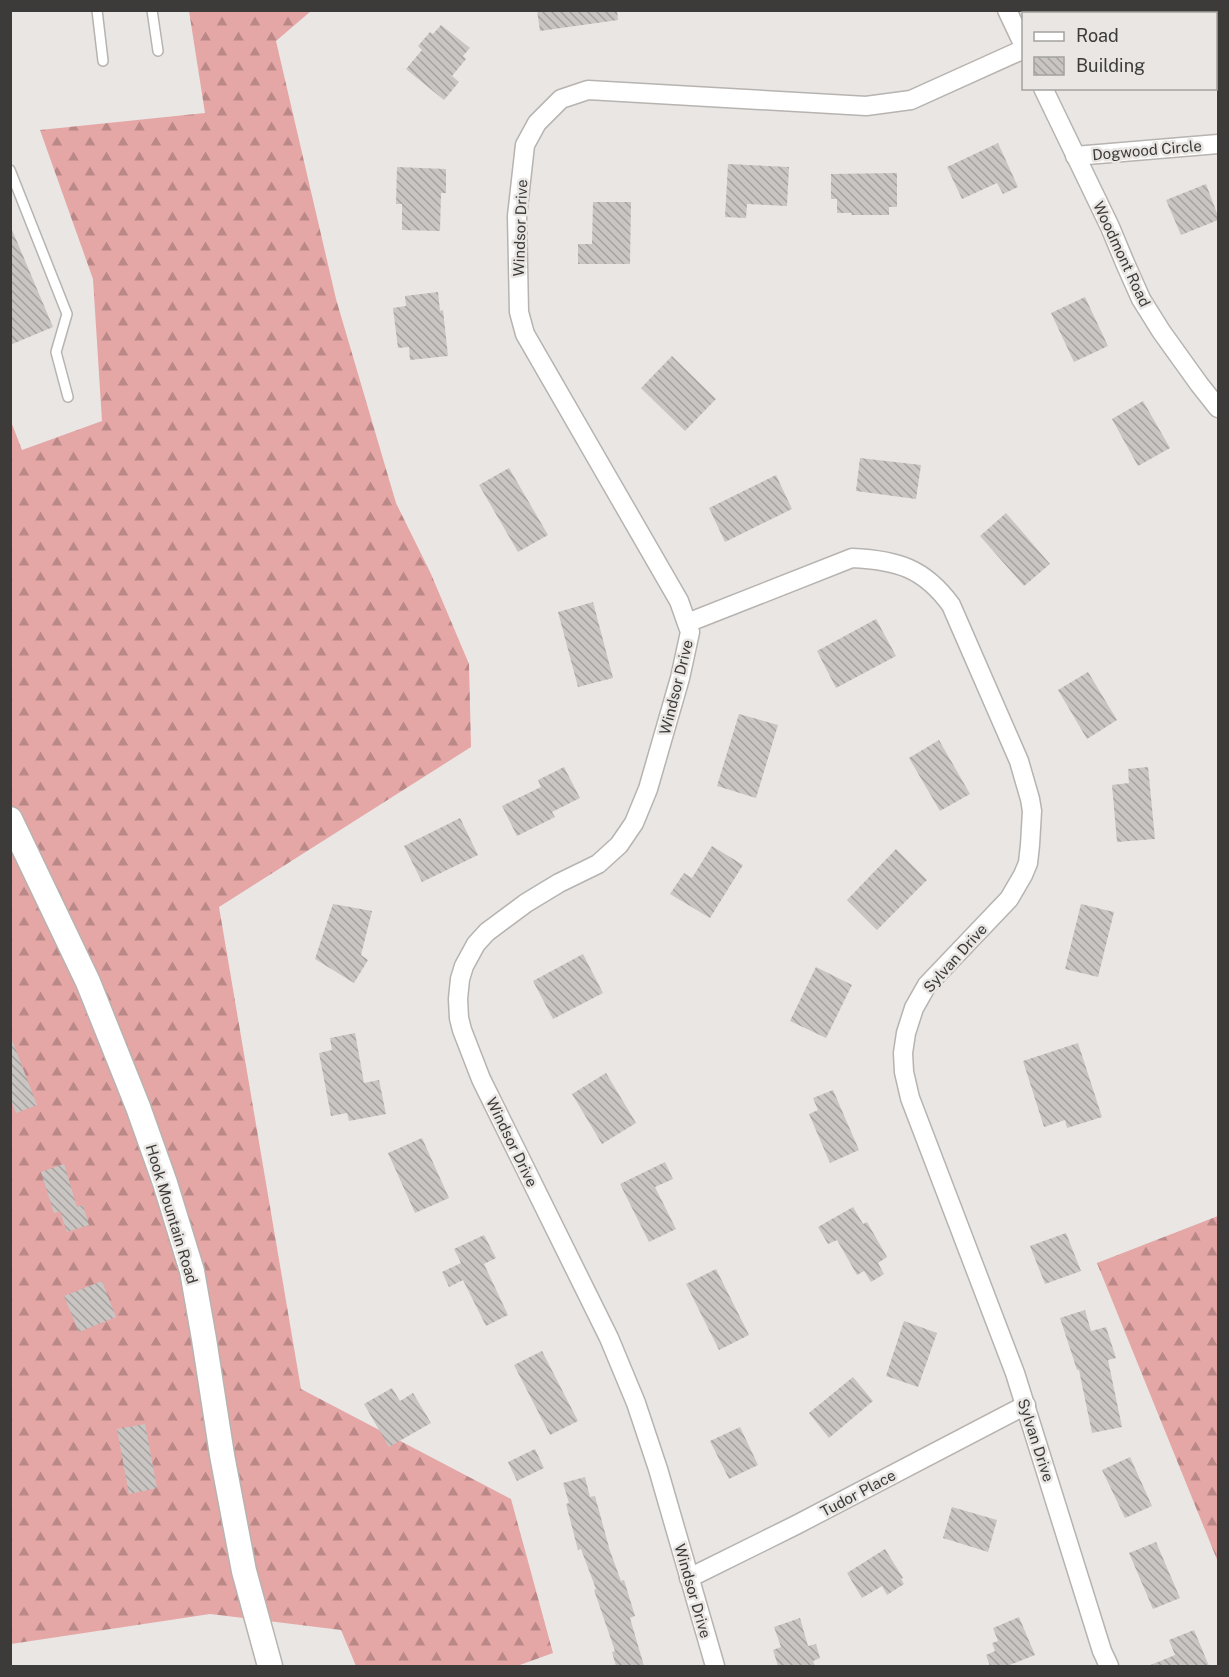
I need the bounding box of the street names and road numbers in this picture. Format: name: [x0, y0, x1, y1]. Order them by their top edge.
street label: Dogwood Circle: [1092, 137, 1202, 163]
street label: Windsor Drive: [510, 179, 530, 277]
street label: Woodmont Road: [1090, 199, 1154, 309]
street label: Windsor Drive: [656, 638, 696, 736]
street label: Sylvan Drive: [920, 920, 990, 996]
street label: Windsor Drive: [483, 1095, 541, 1189]
street label: Hook Mountain Road: [143, 1142, 201, 1286]
street label: Sylvan Drive: [1015, 1396, 1057, 1484]
street label: Tudor Place: [818, 1466, 898, 1520]
street label: Windsor Drive: [671, 1542, 715, 1640]

